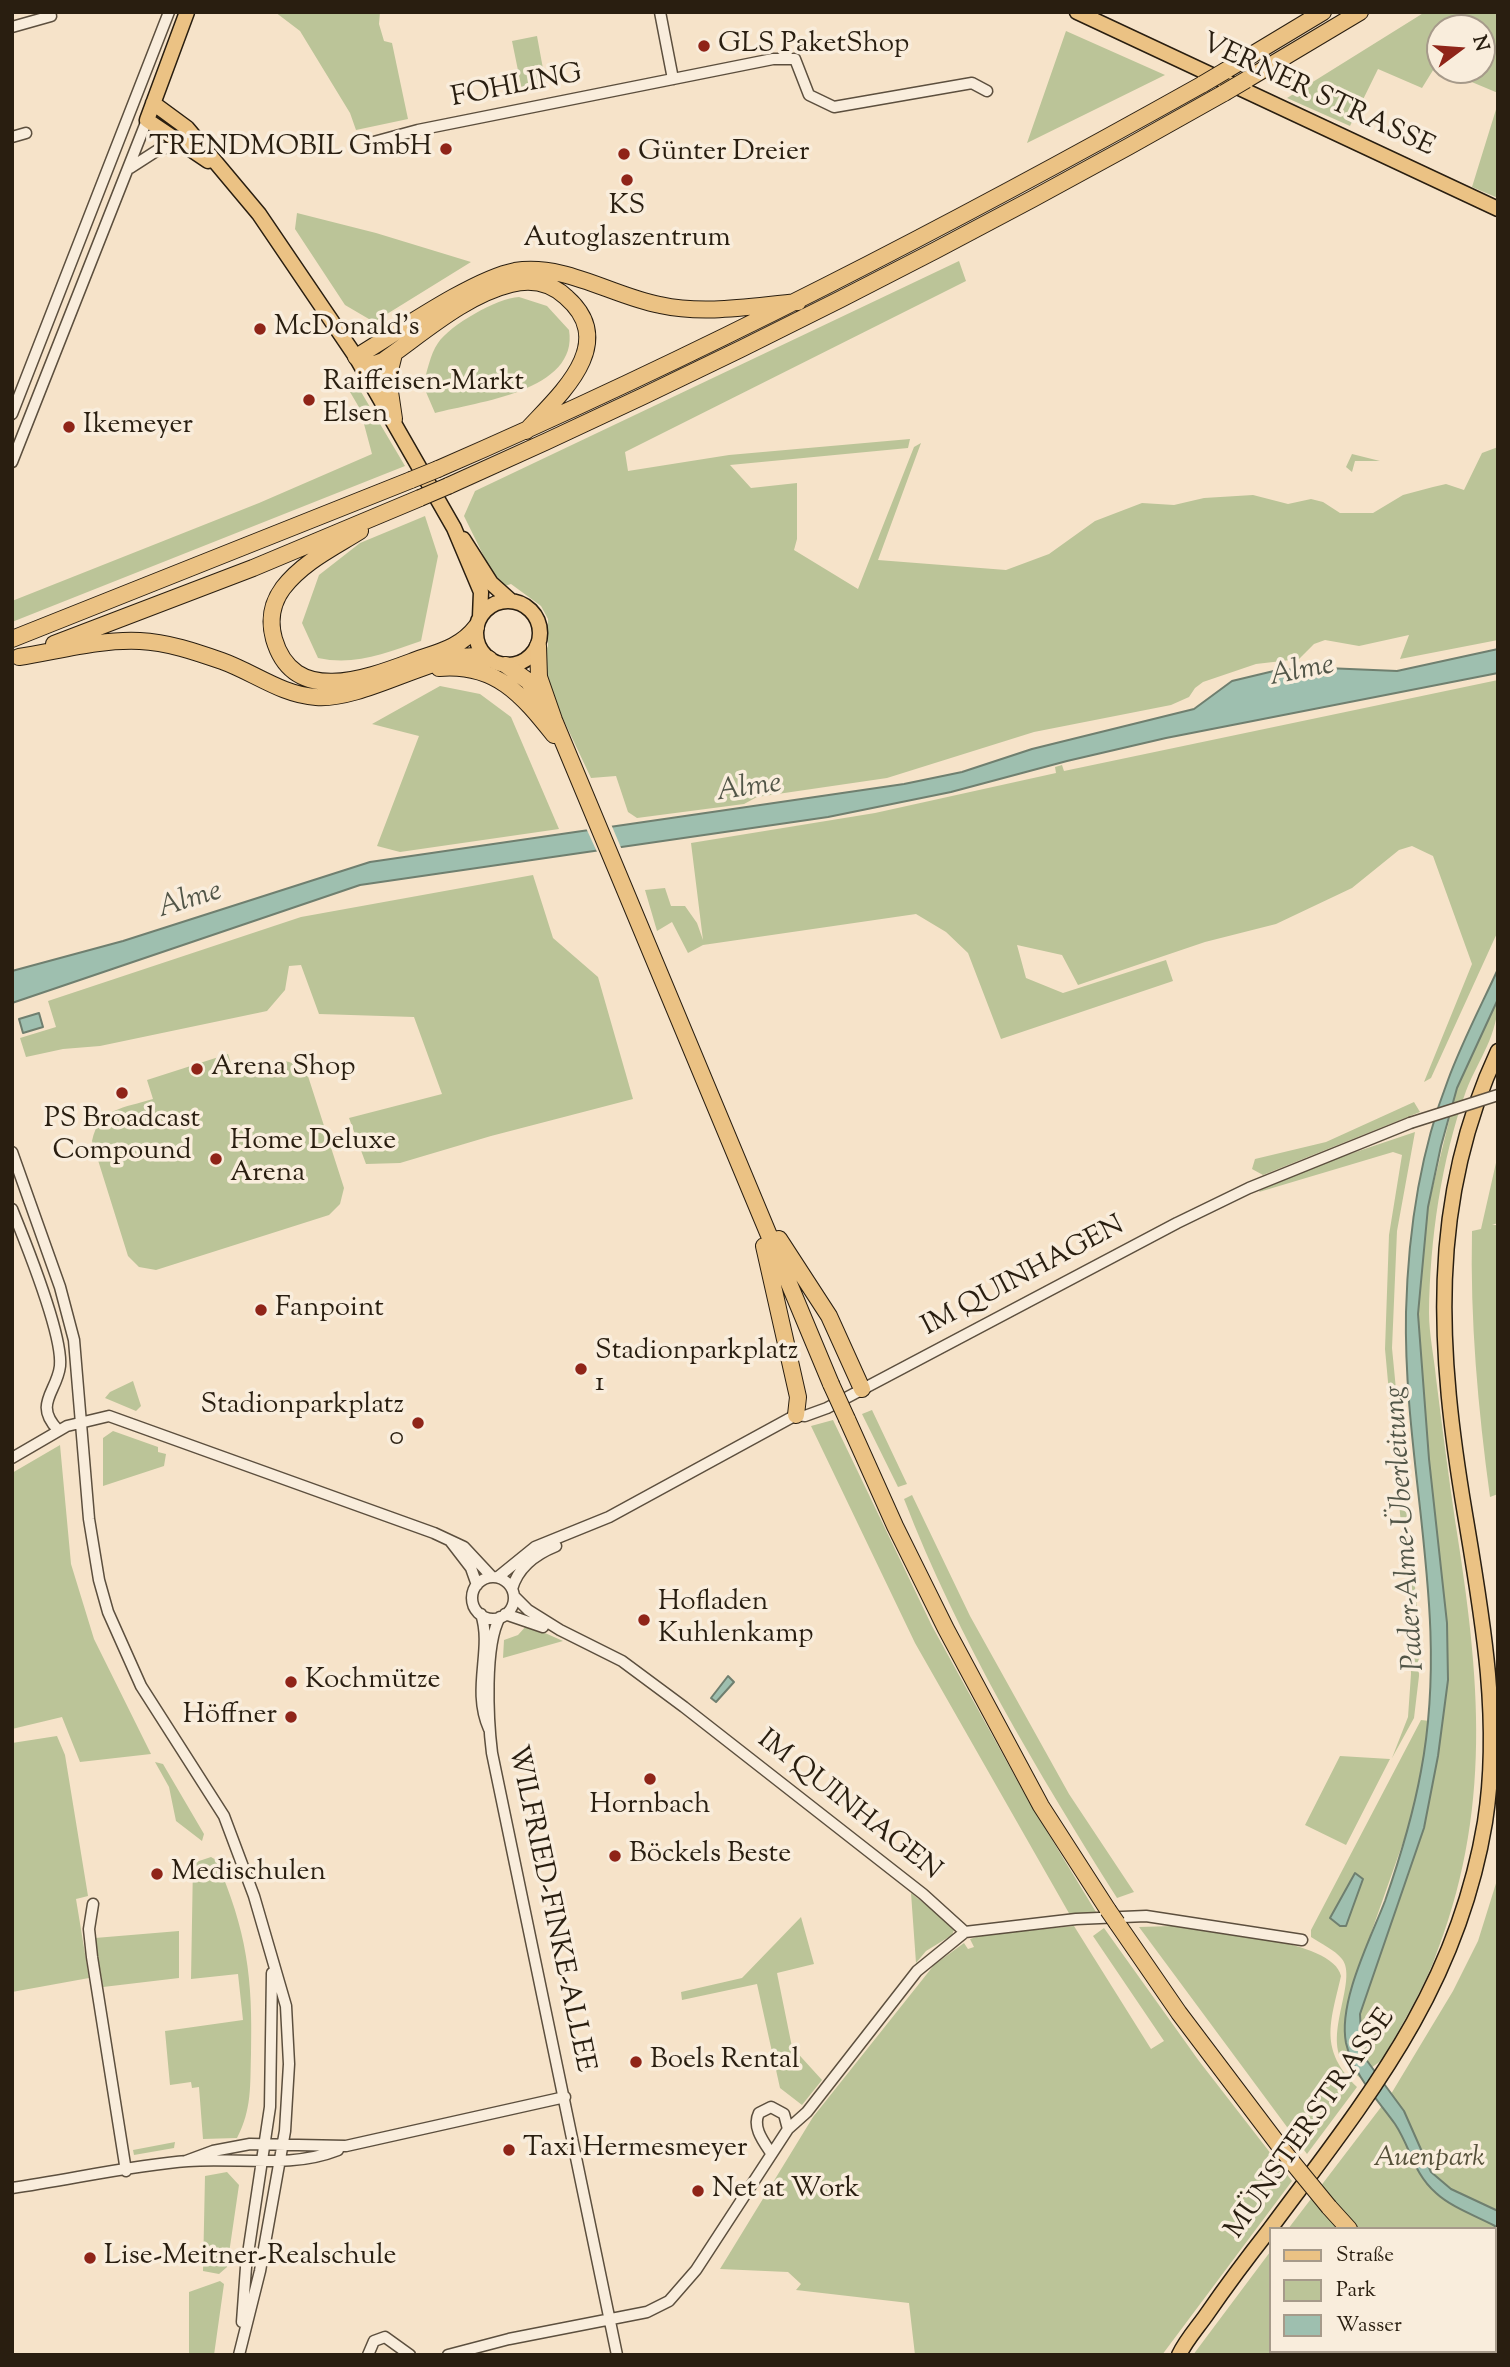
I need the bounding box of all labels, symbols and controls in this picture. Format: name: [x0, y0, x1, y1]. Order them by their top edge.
north arrow: [1426, 14, 1496, 84]
street label: VERNER STRASSE: [1195, 28, 1439, 166]
place label: GLS PaketShop: [718, 29, 909, 63]
text: N: [1465, 33, 1495, 55]
marker: GLS PaketShop: [696, 38, 712, 54]
street label: FOHLING: [449, 59, 585, 117]
place label: TRENDMOBIL GmbH: [149, 132, 432, 166]
place label: Günter Dreier: [638, 137, 809, 171]
marker: TRENDMOBIL GmbH: [438, 141, 454, 157]
marker: Günter Dreier: [616, 146, 632, 162]
marker: KS Autoglaszentrum: [619, 172, 635, 188]
place label: KS Autoglaszentrum: [523, 191, 731, 257]
place label: McDonald's: [274, 312, 420, 346]
marker: McDonald's: [252, 321, 268, 337]
place label: Raiffeisen-Markt Elsen: [323, 367, 524, 433]
marker: Raiffeisen-Markt Elsen: [301, 392, 317, 408]
place label: Ikemeyer: [83, 410, 193, 444]
marker: Ikemeyer: [61, 419, 77, 435]
water label: Alme: [1266, 649, 1338, 697]
water label: Alme: [714, 768, 784, 812]
water label: Alme: [153, 875, 227, 929]
place label: Arena Shop: [211, 1052, 356, 1086]
marker: Arena Shop: [189, 1061, 205, 1077]
marker: PS Broadcast Compound: [114, 1085, 130, 1101]
place label: PS Broadcast Compound: [44, 1104, 200, 1170]
place label: Home Deluxe Arena: [230, 1126, 396, 1192]
marker: Home Deluxe Arena: [208, 1151, 224, 1167]
street label: IM QUINHAGEN: [917, 1210, 1131, 1346]
place label: Fanpoint: [275, 1293, 384, 1327]
marker: Fanpoint: [253, 1302, 269, 1318]
place label: Stadionparkplatz 1: [595, 1336, 798, 1402]
marker: Stadionparkplatz 1: [573, 1361, 589, 1377]
water label: Pader-Alme-Überleitung: [1379, 1384, 1435, 1672]
place label: Stadionparkplatz 0: [201, 1390, 404, 1456]
marker: Stadionparkplatz 0: [410, 1415, 426, 1431]
place label: Hofladen Kuhlenkamp: [658, 1587, 814, 1653]
marker: Hofladen Kuhlenkamp: [636, 1612, 652, 1628]
place label: Kochmütze: [305, 1665, 441, 1699]
marker: Kochmütze: [283, 1674, 299, 1690]
place label: Höffner: [183, 1700, 277, 1734]
marker: Höffner: [283, 1709, 299, 1725]
street label: IM QUINHAGEN: [749, 1725, 947, 1889]
street label: WILFRIED-FINKE-ALLEE: [498, 1743, 600, 2075]
marker: Hornbach: [642, 1771, 658, 1787]
place label: Hornbach: [589, 1790, 711, 1824]
place label: Böckels Beste: [629, 1839, 791, 1873]
marker: Böckels Beste: [607, 1848, 623, 1864]
place label: Medischulen: [171, 1857, 326, 1891]
marker: Medischulen: [149, 1866, 165, 1882]
street label: MÜNSTERSTRASSE: [1220, 2004, 1404, 2246]
place label: Boels Rental: [650, 2045, 800, 2079]
marker: Boels Rental: [628, 2054, 644, 2070]
place label: Taxi Hermesmeyer: [523, 2133, 747, 2167]
marker: Taxi Hermesmeyer: [501, 2142, 517, 2158]
park label: Auenpark: [1373, 2143, 1485, 2177]
place label: Net at Work: [712, 2174, 860, 2208]
marker: Net at Work: [690, 2183, 706, 2199]
legend: [1268, 2227, 1496, 2353]
place label: Lise-Meitner-Realschule: [104, 2241, 397, 2275]
text: Straße: [1336, 2241, 1394, 2271]
marker: Lise-Meitner-Realschule: [82, 2250, 98, 2266]
text: Park: [1336, 2276, 1376, 2306]
text: Wasser: [1336, 2311, 1402, 2341]

